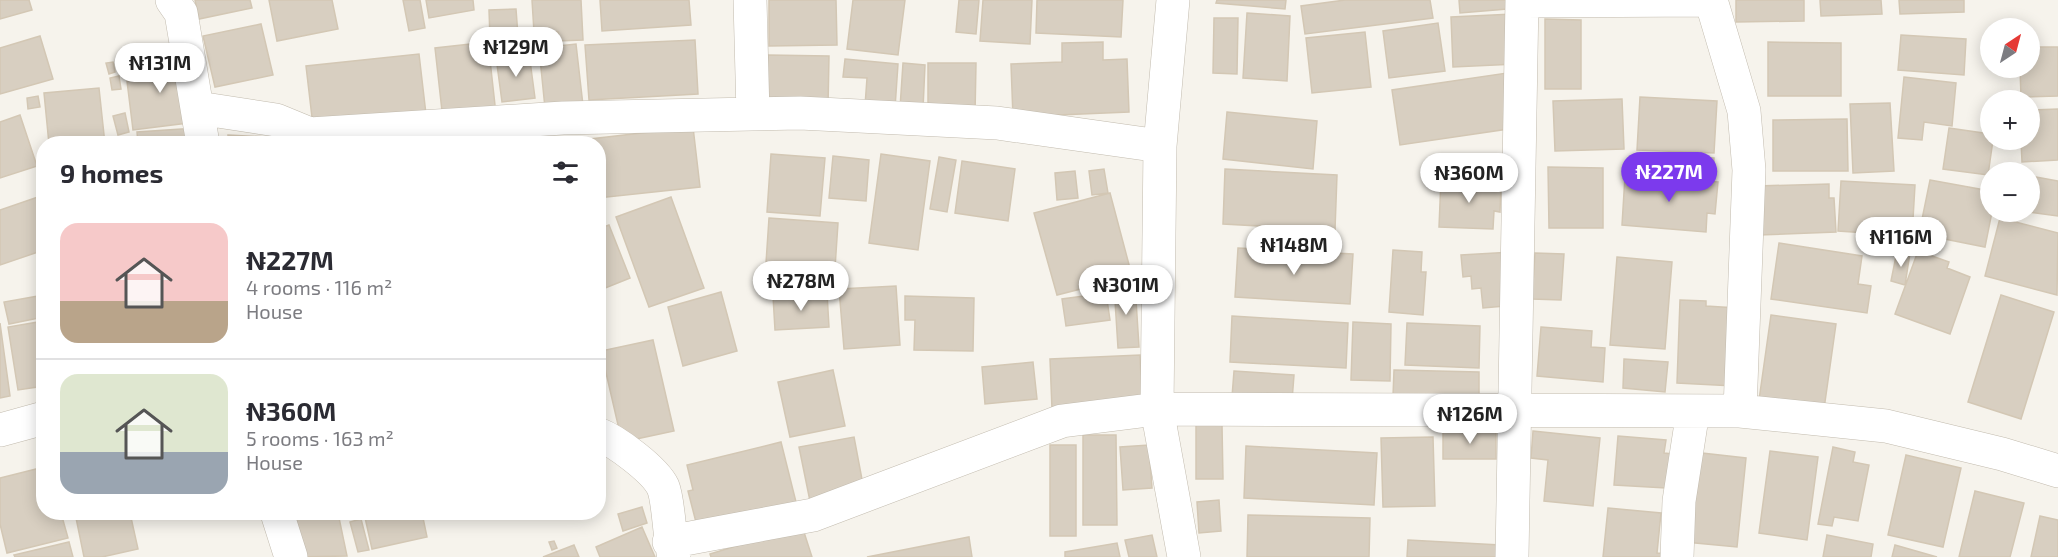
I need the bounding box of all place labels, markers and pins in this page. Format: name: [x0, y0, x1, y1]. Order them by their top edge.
pin: ₦129M: [474, 27, 558, 78]
pin: ₦131M: [118, 43, 202, 94]
pin: ₦227M: [1627, 152, 1711, 203]
pin: ₦360M: [1427, 153, 1511, 204]
pin: ₦116M: [1859, 217, 1943, 268]
pin: ₦148M: [1252, 225, 1336, 276]
pin: ₦278M: [759, 261, 843, 312]
pin: ₦301M: [1084, 265, 1168, 316]
pin: ₦126M: [1428, 394, 1512, 445]

